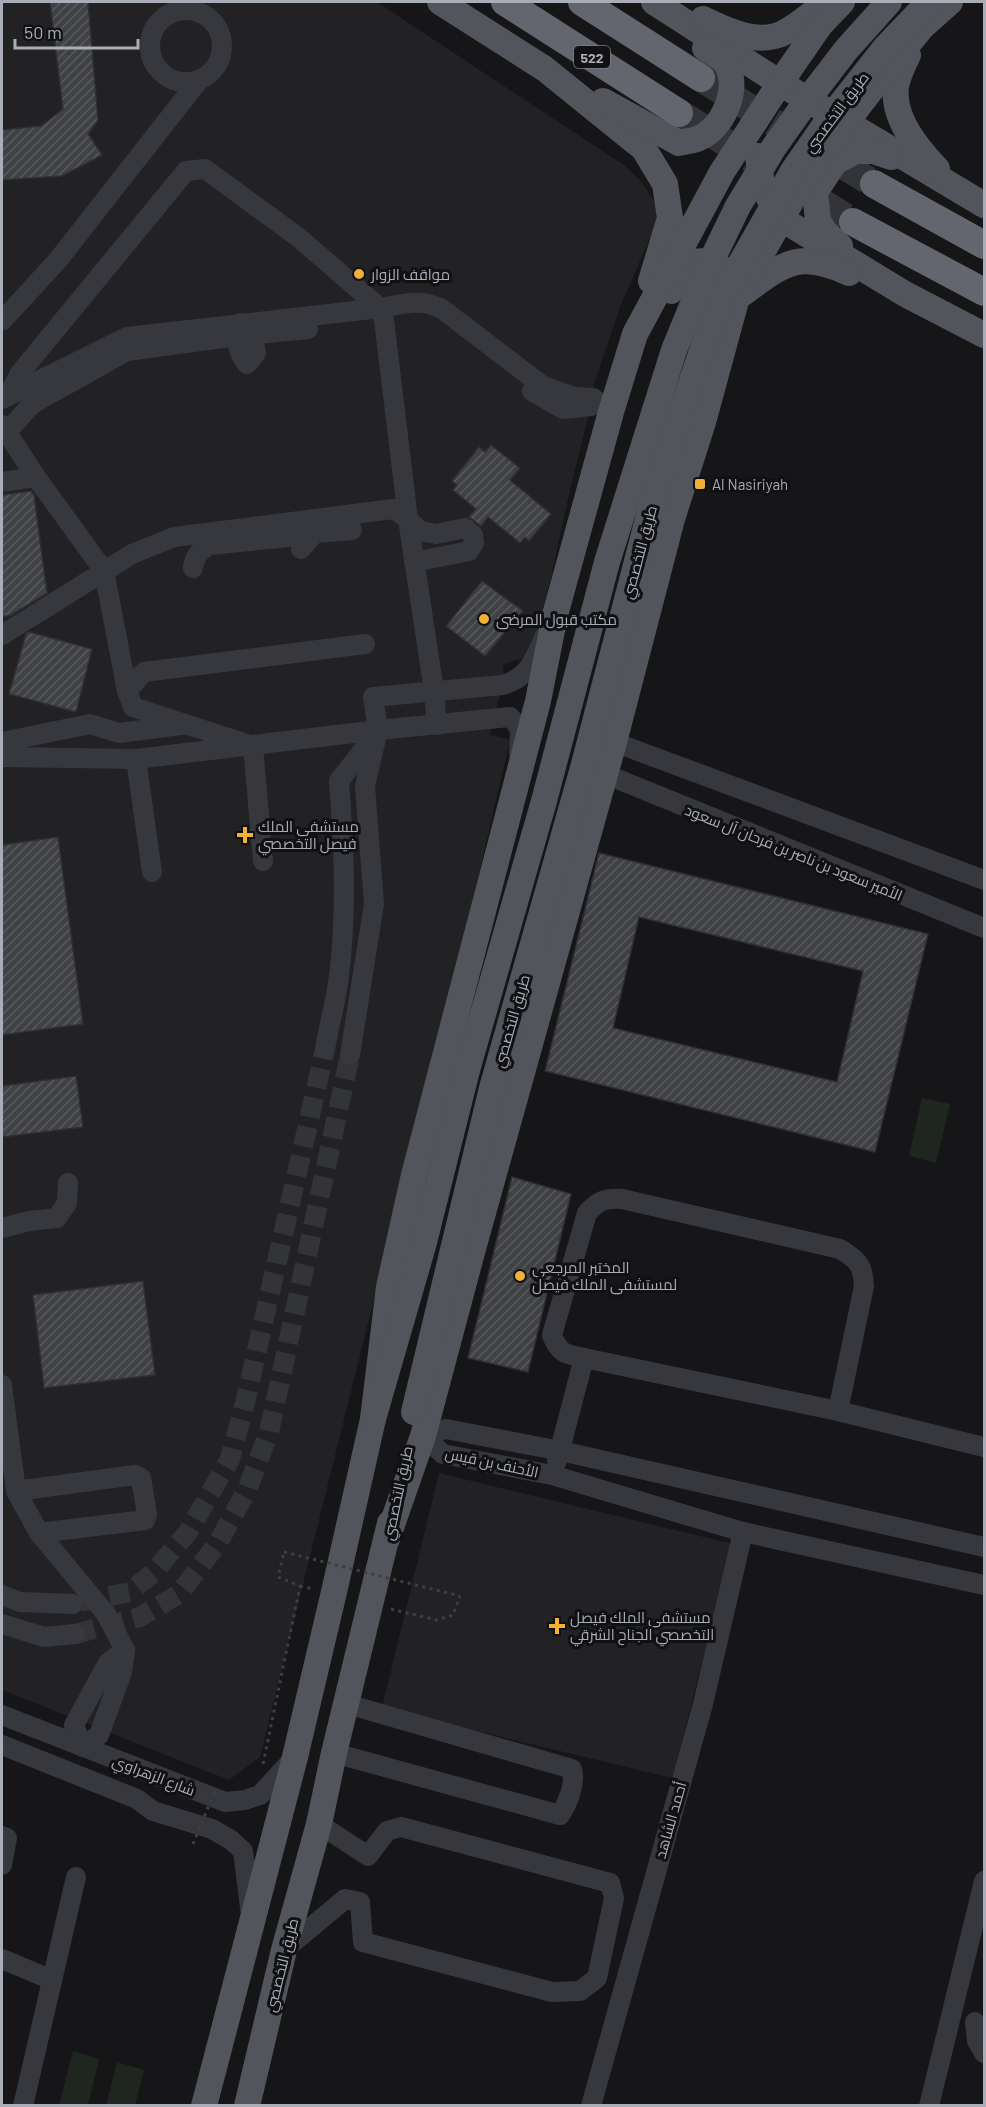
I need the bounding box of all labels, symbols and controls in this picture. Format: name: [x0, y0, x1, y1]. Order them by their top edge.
scale bar: [15, 12, 138, 50]
text: 50 m: [24, 21, 62, 43]
road number: 522: [574, 46, 610, 68]
street label: طريق التخصصي: [800, 68, 875, 158]
place label: مواقف الزوار: [370, 265, 450, 284]
marker: مواقف الزوار: [352, 267, 366, 281]
place label: Al Nasiriyah: [712, 475, 788, 493]
marker: Al Nasiriyah: [693, 477, 707, 491]
street label: طريق التخصصي: [618, 503, 664, 602]
place label: مكتب قبول المرضى: [496, 610, 617, 630]
marker: مكتب قبول المرضى: [477, 612, 491, 626]
street label: الأمير سعود بن ناصر بن فرحان آل سعود: [682, 800, 905, 906]
place label: مستشفى الملك فيصل التخصصي: [258, 817, 359, 856]
marker: مستشفى الملك فيصل التخصصي: [236, 826, 254, 844]
street label: طريق التخصصي: [489, 972, 537, 1071]
place label: المختبر المرجعي لمستشفى الملك فيصل: [532, 1258, 677, 1295]
marker: المختبر المرجعي لمستشفى الملك فيصل: [513, 1269, 527, 1283]
street label: الأحنف بن قيس: [443, 1443, 540, 1483]
street label: طريق التخصصي: [378, 1444, 420, 1543]
place label: مستشفى الملك فيصل التخصصي الجناح الشرقي: [570, 1608, 714, 1647]
marker: مستشفى الملك فيصل التخصصي الجناح الشرقي: [548, 1617, 566, 1635]
street label: شارع الزهراوي: [109, 1751, 198, 1803]
street label: أحمد الشاهد: [650, 1780, 690, 1860]
street label: طريق التخصصي: [261, 1916, 305, 2015]

